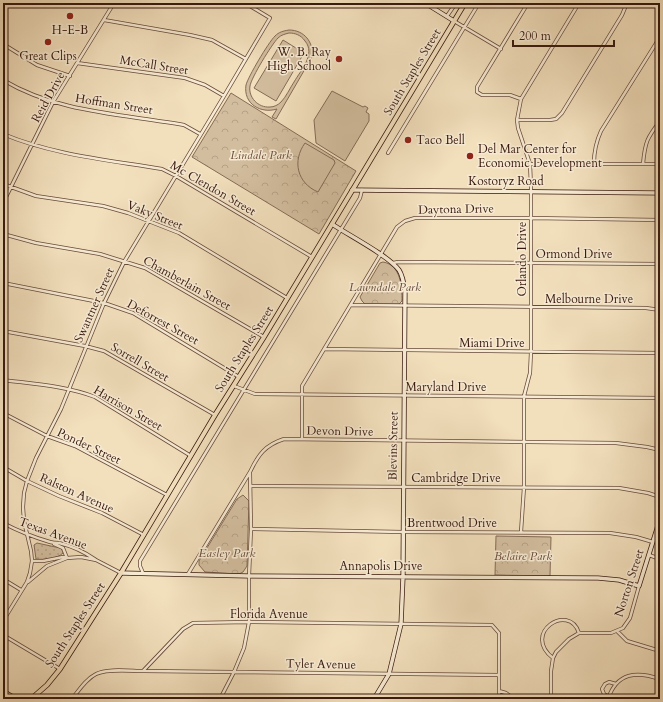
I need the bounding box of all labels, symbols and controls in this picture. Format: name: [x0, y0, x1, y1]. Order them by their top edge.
marker: H-E-B: [65, 11, 75, 21]
place label: H-E-B: [52, 22, 88, 38]
scale bar: [513, 22, 614, 48]
street label: South Staples Street: [380, 25, 444, 118]
text: 200 m: [519, 28, 552, 44]
marker: Great Clips: [43, 37, 53, 47]
place label: W. B. Ray High School: [267, 44, 332, 74]
place label: Great Clips: [19, 48, 77, 64]
street label: McCall Street: [119, 52, 190, 78]
marker: W. B. Ray High School: [334, 54, 344, 64]
street label: Reid Drive: [27, 69, 69, 125]
street label: Hoffman Street: [74, 90, 154, 118]
place label: Taco Bell: [416, 132, 465, 148]
marker: Taco Bell: [403, 135, 413, 145]
place label: Del Mar Center for Economic Development: [478, 141, 602, 171]
park label: Lindale Park: [230, 147, 292, 163]
marker: Del Mar Center for Economic Development: [465, 151, 475, 161]
street label: Mc Clendon Street: [167, 157, 259, 219]
street label: Kostoryz Road: [468, 173, 544, 189]
street label: Vaky Street: [125, 197, 185, 234]
street label: Daytona Drive: [418, 200, 494, 218]
street label: Orlando Drive: [514, 222, 530, 296]
street label: Ormond Drive: [536, 246, 612, 262]
street label: Chamberlain Street: [140, 252, 234, 314]
street label: Swantner Street: [70, 265, 118, 345]
park label: Lawndale Park: [349, 279, 421, 295]
street label: Melbourne Drive: [545, 291, 633, 307]
street label: Deforrest Street: [124, 296, 202, 348]
street label: South Staples Street: [211, 303, 277, 395]
street label: Miami Drive: [459, 335, 525, 351]
street label: Sorrell Street: [108, 339, 172, 385]
street label: Maryland Drive: [406, 379, 486, 395]
street label: Harrison Street: [91, 382, 165, 434]
street label: Blevins Street: [384, 411, 402, 481]
street label: Devon Drive: [306, 422, 374, 440]
street label: Ponder Street: [54, 424, 124, 468]
street label: Ralston Avenue: [37, 469, 117, 517]
street label: Cambridge Drive: [411, 470, 501, 486]
street label: Texas Avenue: [17, 513, 89, 553]
street label: Brentwood Drive: [407, 515, 497, 531]
park label: Easley Park: [199, 545, 255, 561]
street label: Norton Street: [611, 547, 648, 619]
park label: Belaire Park: [494, 548, 552, 564]
street label: Annapolis Drive: [340, 558, 422, 574]
street label: South Staples Street: [41, 579, 109, 671]
street label: Florida Avenue: [230, 606, 308, 622]
street label: Tyler Avenue: [286, 655, 356, 673]

